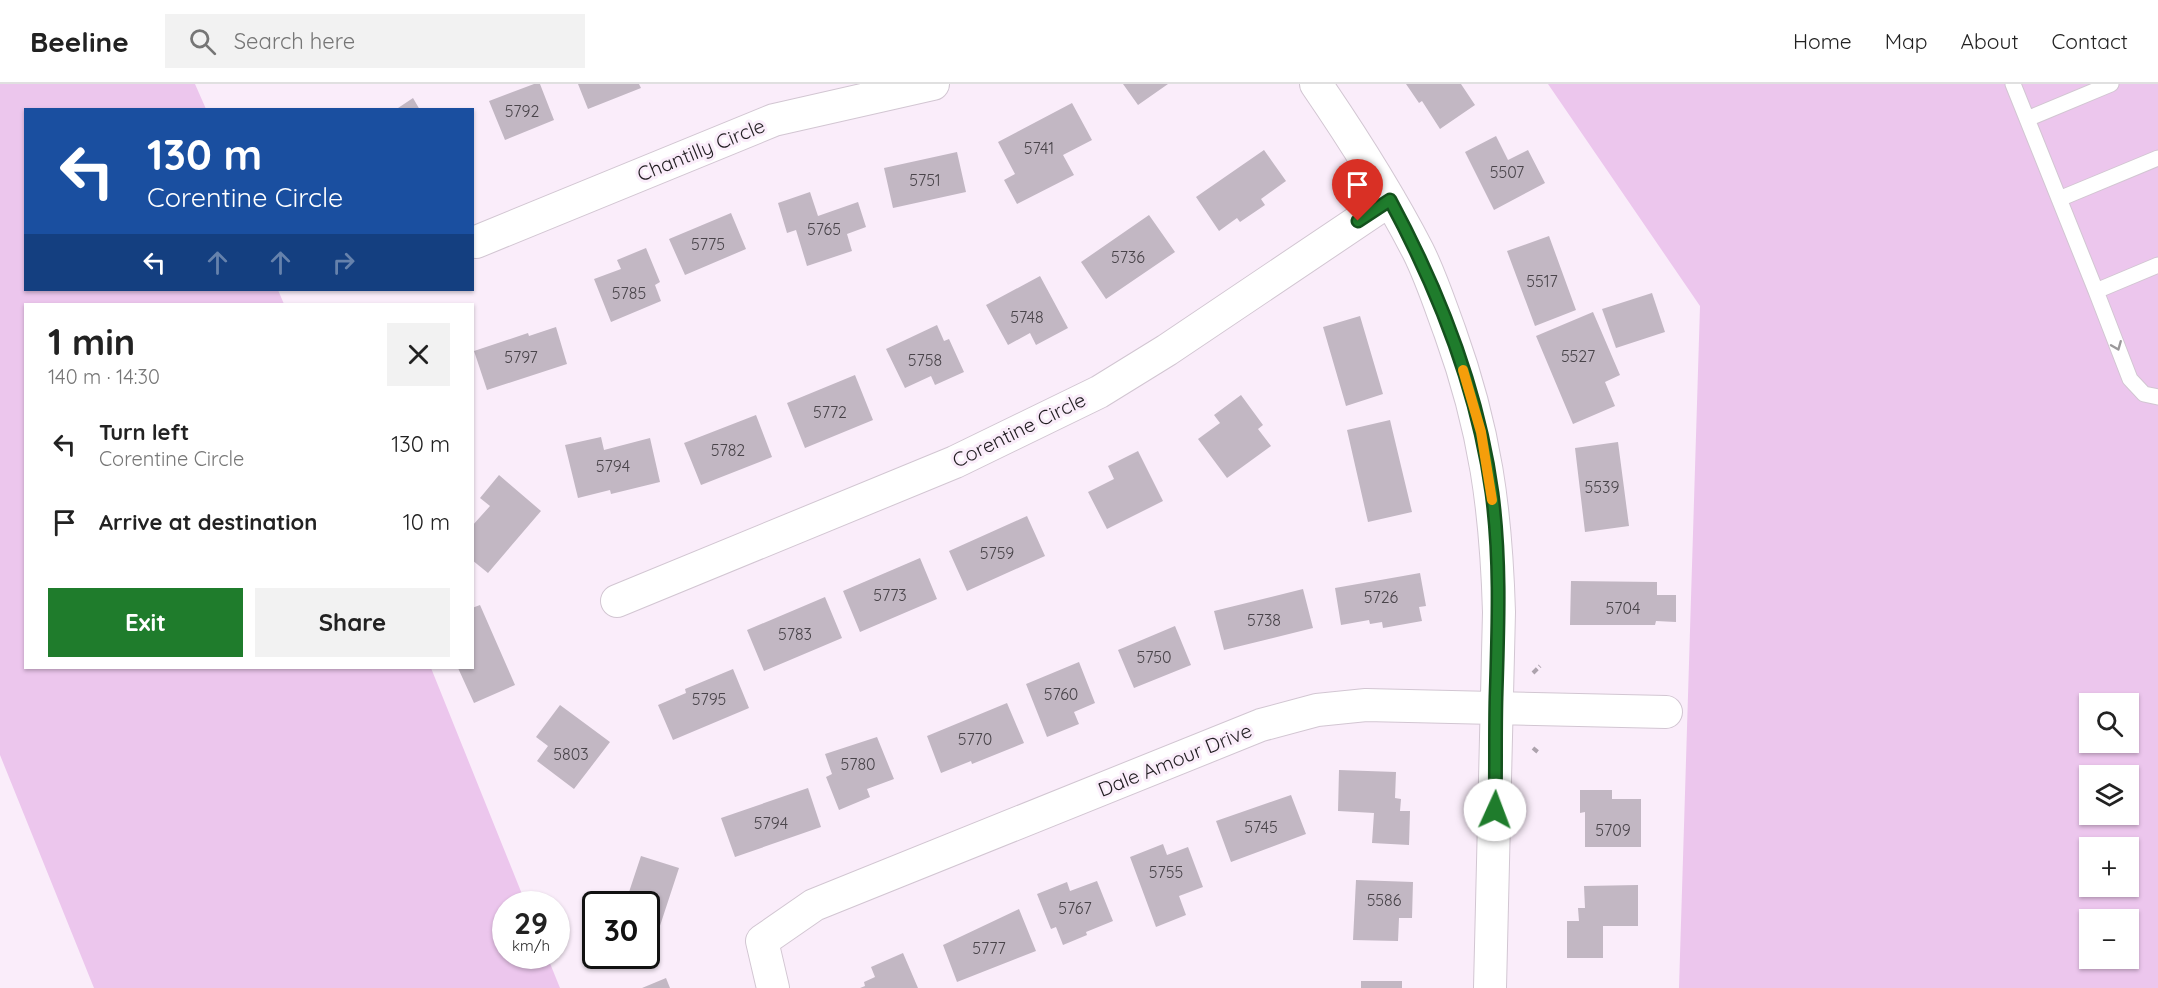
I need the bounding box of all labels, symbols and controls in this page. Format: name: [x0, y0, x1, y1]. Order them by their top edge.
search box: [165, 14, 585, 68]
text: Beeline: [30, 24, 129, 59]
icon: search: [186, 25, 219, 58]
text: Search here: [234, 27, 355, 55]
text: Home: [1793, 28, 1852, 54]
text: Map: [1885, 28, 1928, 54]
text: About: [1961, 28, 2019, 54]
text: Contact: [2052, 28, 2128, 54]
house number: 5792: [505, 101, 539, 121]
street label: Chantilly Circle: [633, 113, 768, 187]
text: 130 m: [147, 128, 262, 181]
icon: left: [48, 132, 126, 210]
house number: 5741: [1024, 138, 1054, 158]
pin: [1332, 159, 1383, 221]
house number: 5507: [1490, 162, 1524, 182]
icon: arrive: [1341, 168, 1374, 201]
house number: 5751: [909, 170, 941, 190]
text: Corentine Circle: [147, 180, 343, 214]
house number: 5765: [807, 219, 841, 239]
house number: 5775: [691, 234, 725, 254]
icon: left: [138, 246, 171, 279]
icon: ahead: [201, 246, 234, 279]
icon: ahead: [264, 246, 297, 279]
icon: right: [327, 246, 360, 279]
house number: 5736: [1111, 247, 1145, 267]
house number: 5517: [1526, 271, 1558, 291]
house number: 5785: [612, 283, 646, 303]
house number: 5748: [1010, 307, 1044, 327]
text: 1 min: [48, 319, 135, 364]
button: close: [387, 323, 450, 386]
one-way arrow: [2110, 339, 2122, 350]
house number: 5527: [1561, 346, 1595, 366]
house number: 5797: [504, 347, 538, 367]
house number: 5758: [908, 350, 942, 370]
text: 140 m · 14:30: [48, 364, 160, 389]
street label: Corentine Circle: [948, 386, 1090, 473]
house number: 5772: [813, 402, 847, 422]
text: Turn left: [99, 418, 189, 446]
icon: left: [48, 428, 81, 461]
text: 130 m: [391, 430, 450, 458]
house number: 5782: [711, 440, 745, 460]
text: Corentine Circle: [99, 446, 244, 471]
house number: 5794: [596, 456, 630, 476]
house number: 5539: [1585, 477, 1619, 497]
icon: arrive: [48, 506, 81, 539]
text: Arrive at destination: [99, 508, 317, 536]
text: 10 m: [403, 508, 450, 536]
house number: 5759: [980, 543, 1014, 563]
house number: 5773: [873, 585, 907, 605]
house number: 5726: [1364, 587, 1399, 607]
button: Exit: [48, 588, 243, 657]
button: Share: [255, 588, 450, 657]
house number: 5704: [1606, 598, 1640, 618]
house number: 5738: [1247, 610, 1281, 630]
house number: 5783: [778, 624, 812, 644]
house number: 5750: [1136, 647, 1172, 667]
house number: 5760: [1044, 684, 1078, 704]
house number: 5795: [692, 689, 726, 709]
map controls: [2079, 693, 2139, 969]
button: search: [2079, 693, 2139, 753]
street label: Dale Amour Drive: [1094, 717, 1255, 802]
house number: 5770: [958, 729, 992, 749]
house number: 5803: [553, 744, 589, 764]
house number: 5780: [840, 754, 876, 774]
button: layers: [2079, 765, 2139, 825]
position arrow: [1463, 778, 1527, 842]
house number: 5794: [754, 813, 788, 833]
house number: 5745: [1244, 817, 1278, 837]
house number: 5709: [1595, 820, 1631, 840]
button: +: [2079, 837, 2139, 897]
house number: 5755: [1149, 862, 1183, 882]
house number: 5586: [1367, 890, 1402, 910]
speed limit sign: 30: [582, 891, 660, 969]
house number: 5767: [1058, 898, 1092, 918]
text: 29: [514, 904, 548, 942]
button: −: [2079, 909, 2139, 969]
text: km/h: [512, 936, 550, 955]
house number: 5777: [972, 938, 1006, 958]

